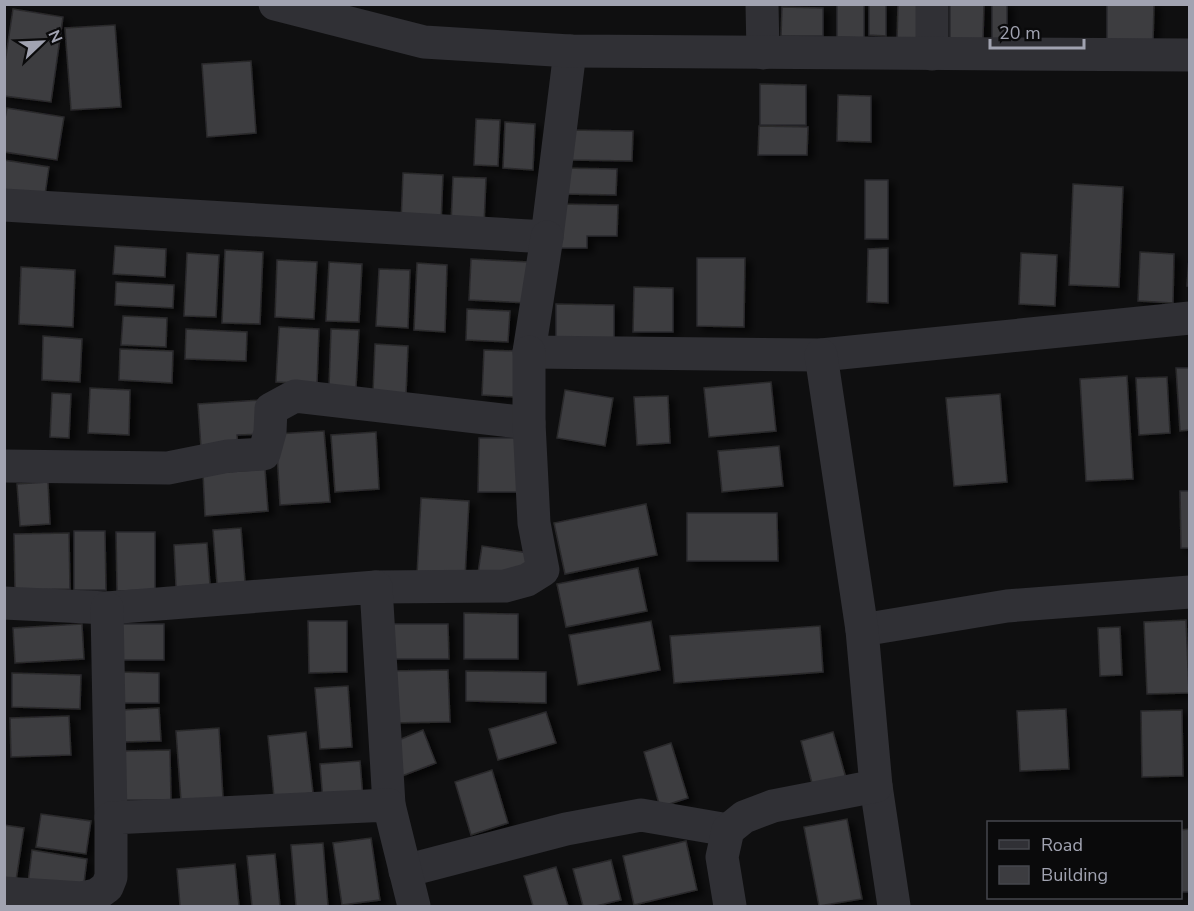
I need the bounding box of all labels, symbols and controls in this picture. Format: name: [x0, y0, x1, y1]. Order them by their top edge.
north arrow: [12, 12, 72, 72]
scale bar: [990, 12, 1084, 50]
text: 20 m: [999, 21, 1041, 45]
text: N: [42, 27, 67, 46]
legend: [987, 821, 1182, 899]
text: Road: [1041, 833, 1083, 857]
text: Building: [1041, 863, 1108, 887]

